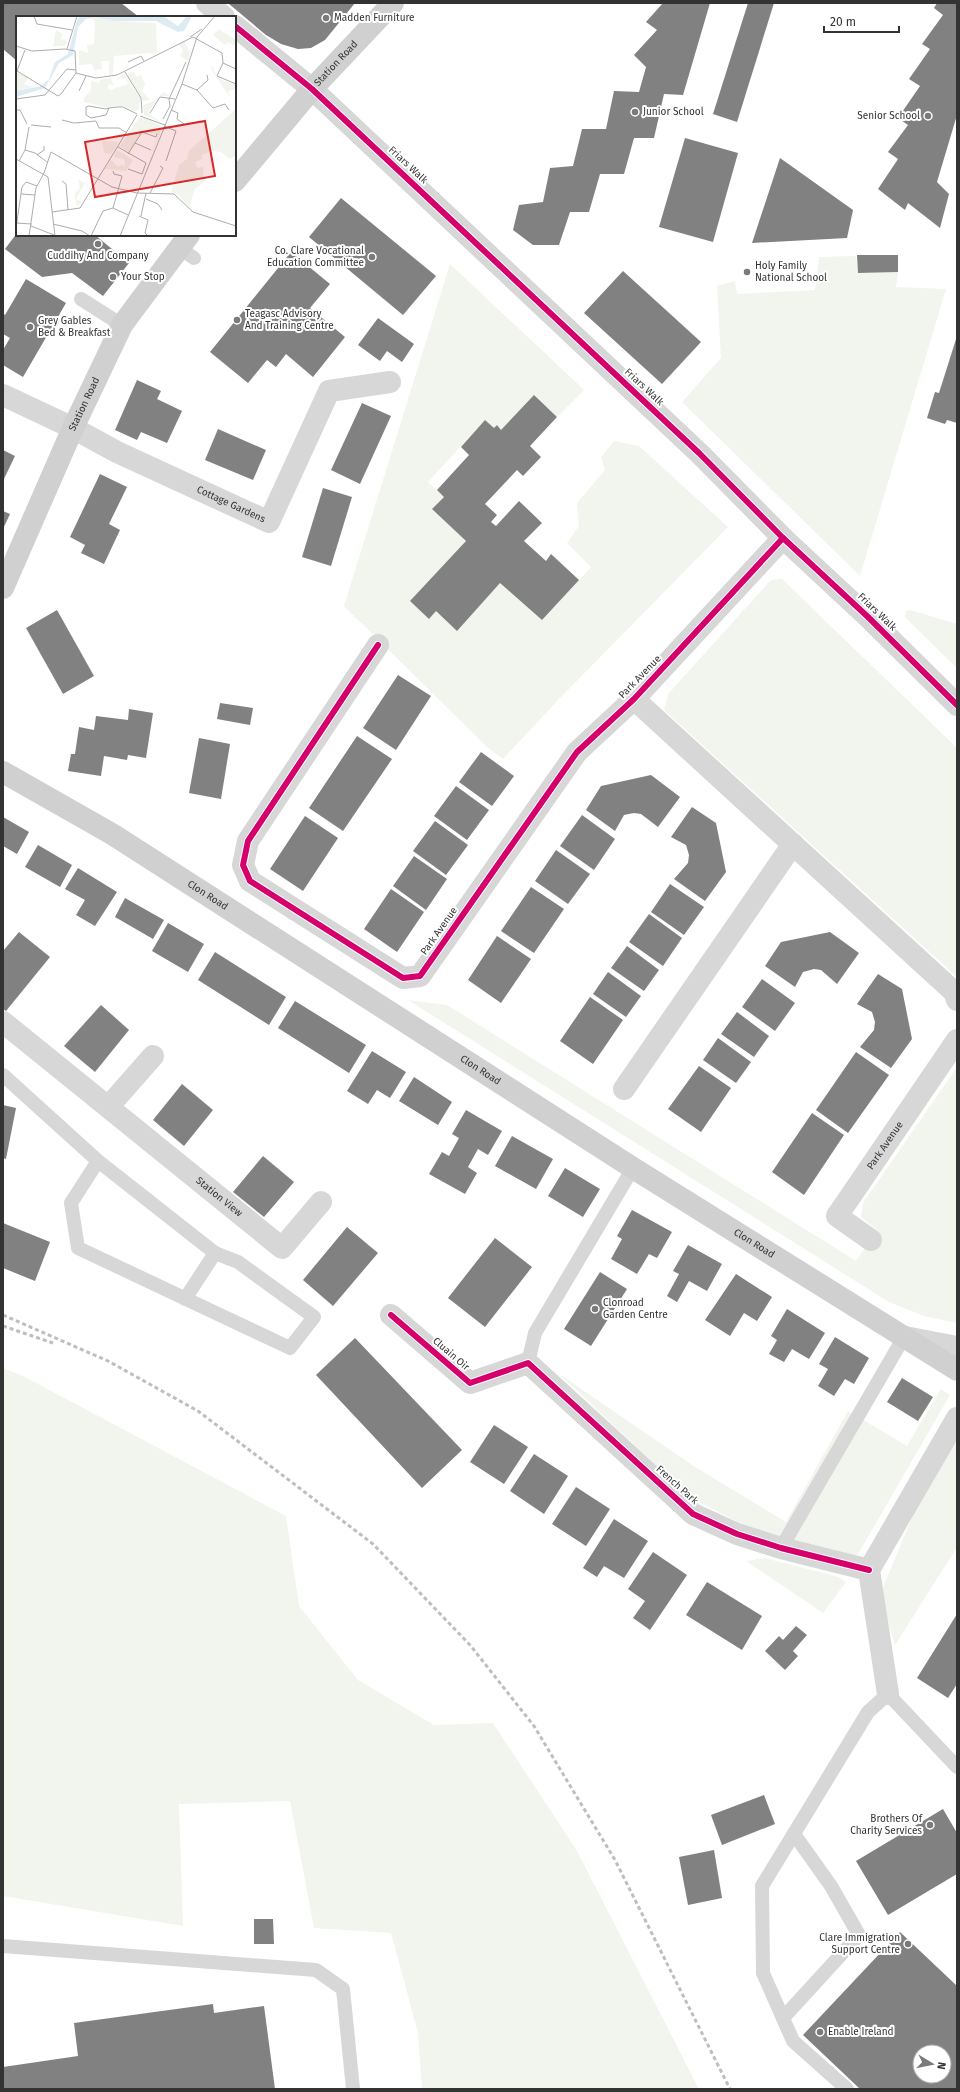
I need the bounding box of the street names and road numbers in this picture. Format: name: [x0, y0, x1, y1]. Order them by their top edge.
street label: Station Road: [312, 38, 360, 89]
street label: Friars Walk: [386, 144, 431, 187]
street label: Friars Walk: [622, 366, 667, 409]
street label: Station Road: [66, 375, 102, 433]
street label: Cottage Gardens: [195, 484, 268, 526]
street label: Friars Walk: [855, 591, 899, 634]
street label: Park Avenue: [616, 653, 664, 701]
street label: Clon Road: [185, 878, 230, 913]
street label: Park Avenue: [418, 905, 460, 957]
street label: Clon Road: [458, 1053, 503, 1088]
street label: Park Avenue: [864, 1119, 906, 1172]
street label: Station View: [193, 1175, 245, 1219]
street label: Clon Road: [731, 1226, 777, 1261]
street label: Cluain Oir: [430, 1335, 472, 1373]
street label: French Park: [654, 1463, 701, 1508]

